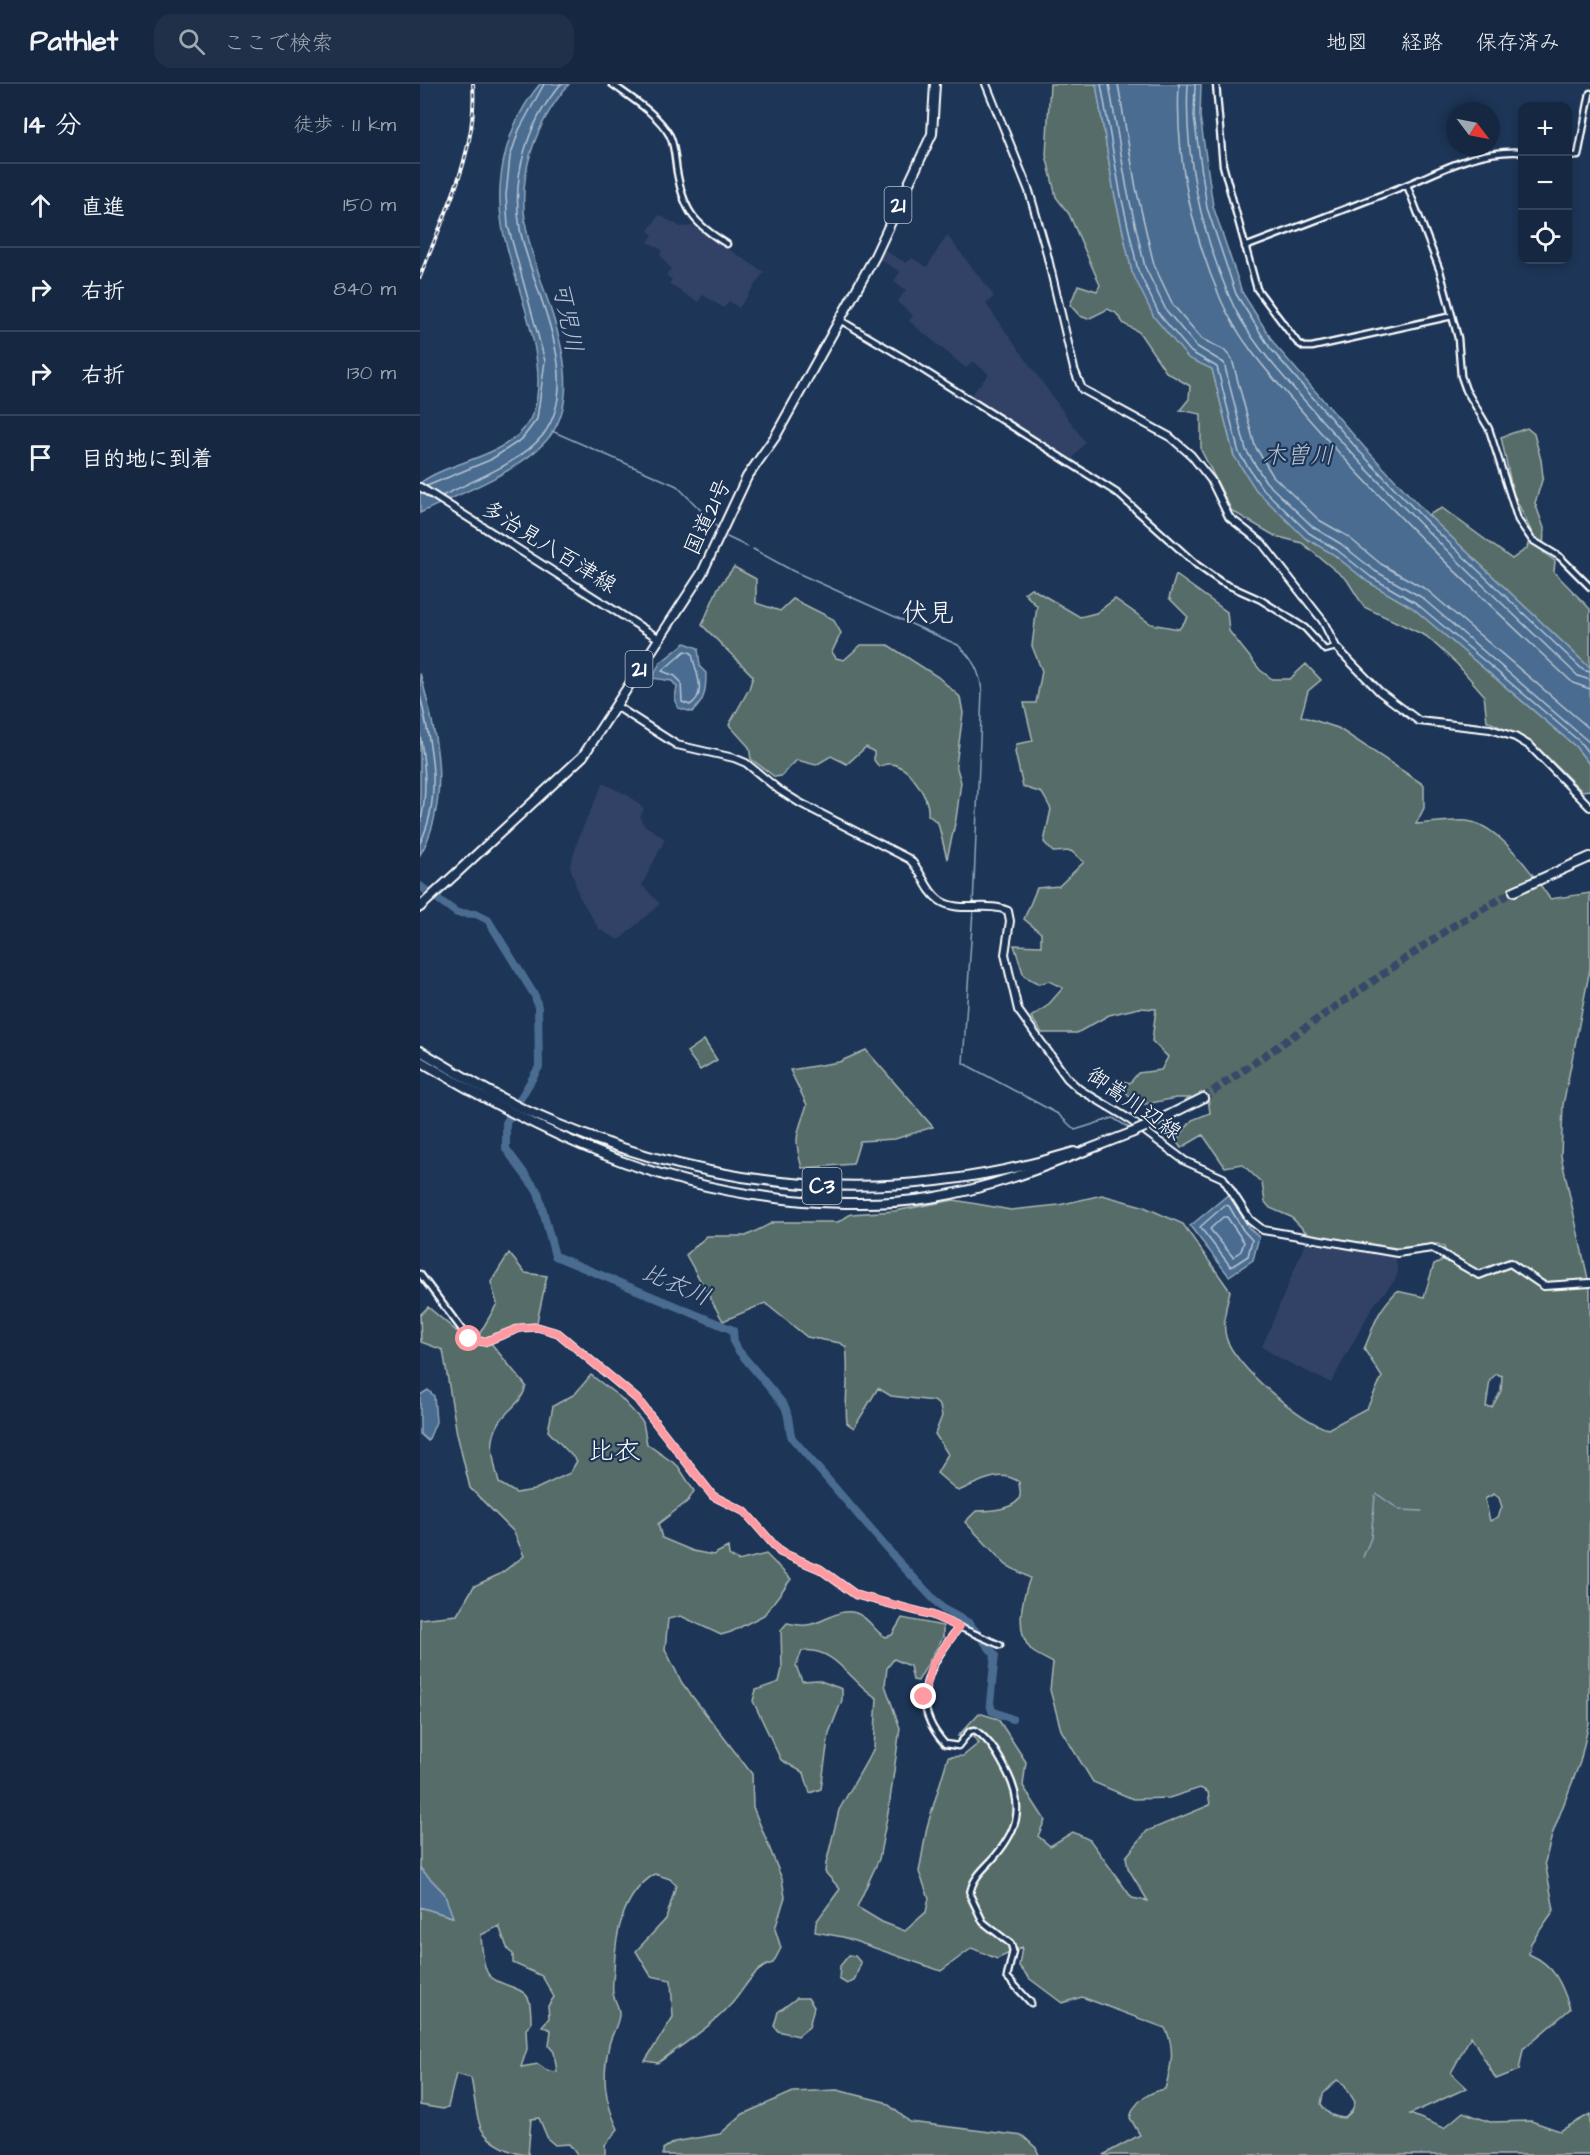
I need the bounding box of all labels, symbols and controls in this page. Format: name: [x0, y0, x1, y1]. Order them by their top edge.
search box: [154, 14, 574, 68]
text: Pathlet: [30, 22, 118, 61]
icon: search: [175, 25, 208, 58]
text: ここで検索: [223, 28, 333, 59]
text: 地図: [1326, 28, 1368, 57]
text: 経路: [1401, 28, 1443, 57]
text: 保存済み: [1476, 28, 1560, 57]
north arrow: [1446, 102, 1500, 156]
map controls: [1518, 102, 1572, 264]
button: +: [1518, 102, 1572, 156]
text: 14 分: [24, 107, 81, 143]
text: 徒歩 · 1.1 km: [293, 111, 396, 139]
button: −: [1518, 156, 1572, 210]
road number: 21: [884, 187, 912, 223]
icon: ahead: [24, 189, 57, 222]
text: 150 m: [343, 191, 396, 219]
text: 直進: [81, 192, 125, 223]
button: locate: [1518, 210, 1572, 264]
icon: right: [24, 273, 57, 306]
text: 840 m: [333, 275, 396, 303]
text: 右折: [81, 276, 125, 307]
water label: 可児川: [543, 278, 591, 356]
icon: right: [24, 357, 57, 390]
text: 130 m: [347, 359, 396, 387]
text: 右折: [81, 360, 125, 391]
water label: 木曽川: [1262, 439, 1334, 473]
icon: arrive: [24, 441, 57, 474]
text: 目的地に到着: [81, 444, 213, 475]
street label: 国道21号: [677, 474, 739, 560]
street label: 多治見八百津線: [475, 493, 623, 601]
district label: 伏見: [902, 595, 954, 631]
road number: 21: [626, 651, 652, 687]
street label: 御嵩川辺線: [1080, 1060, 1188, 1148]
road number: C3: [802, 1168, 842, 1204]
water label: 比衣川: [636, 1255, 716, 1315]
route start: [455, 1325, 481, 1351]
district label: 比衣: [588, 1433, 640, 1469]
route end: [910, 1683, 936, 1709]

